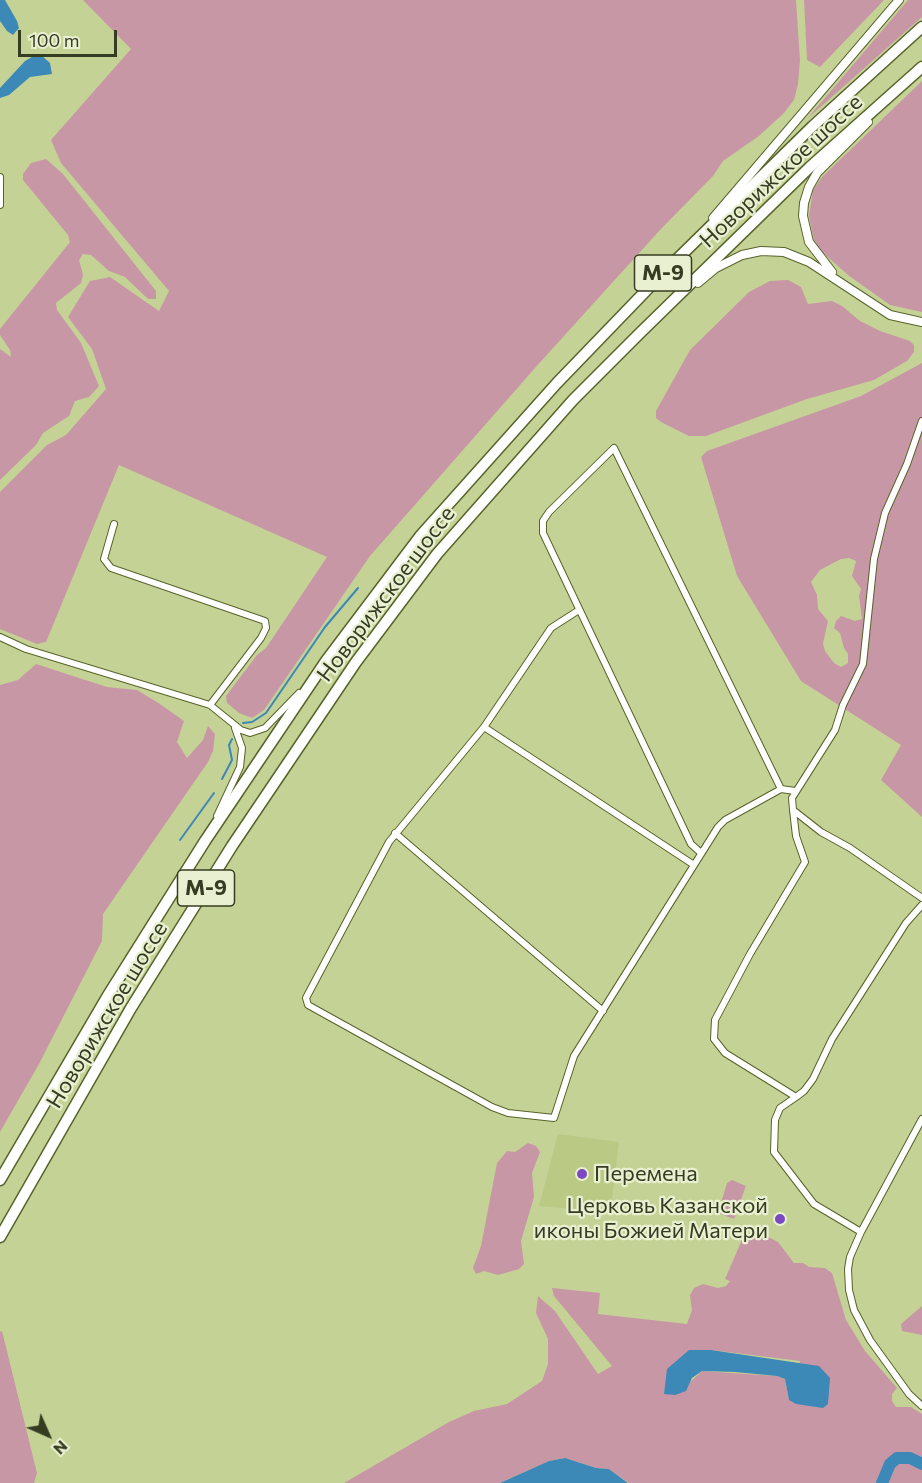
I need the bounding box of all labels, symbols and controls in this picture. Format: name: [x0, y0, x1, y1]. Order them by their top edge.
scale bar: [21, 18, 120, 56]
text: 100 m: [29, 29, 79, 51]
street label: Новорижское шоссе: [694, 89, 868, 253]
road number: М-9: [634, 255, 692, 291]
street label: Новорижское шоссе: [311, 501, 461, 687]
road number: М-9: [178, 870, 234, 906]
street label: Новорижское шоссе: [41, 917, 173, 1113]
place label: Перемена: [594, 1161, 698, 1187]
marker: Перемена: [575, 1167, 589, 1181]
place label: Церковь Казанской иконы Божией Матери: [534, 1193, 768, 1244]
marker: Церковь Казанской иконы Божией Матери: [773, 1212, 787, 1226]
north arrow: [18, 1405, 78, 1465]
text: N: [50, 1437, 72, 1459]

